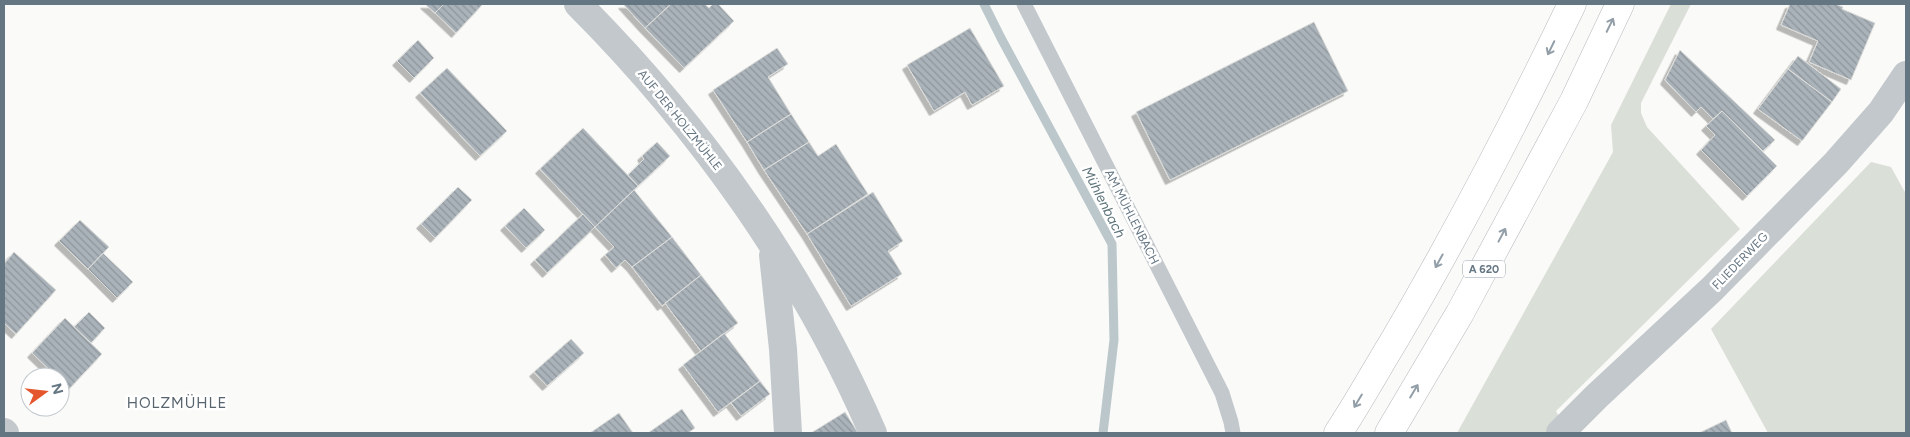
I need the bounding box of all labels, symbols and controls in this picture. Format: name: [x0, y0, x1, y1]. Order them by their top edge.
one-way arrow: [1605, 18, 1615, 33]
one-way arrow: [1546, 40, 1555, 55]
street label: AUF DER HOLZMÜHLE: [635, 67, 725, 173]
water label: Mühlenbach: [1078, 164, 1129, 241]
street label: AM MÜHLENBACH: [1102, 167, 1162, 267]
one-way arrow: [1498, 228, 1508, 242]
street label: FLIEDERWEG: [1709, 230, 1771, 292]
one-way arrow: [1434, 253, 1443, 268]
road number: A 620: [1463, 260, 1505, 278]
north arrow: [20, 367, 70, 417]
text: N: [47, 381, 67, 396]
one-way arrow: [1409, 385, 1419, 399]
district label: HOLZMÜHLE: [127, 394, 227, 412]
one-way arrow: [1352, 394, 1362, 408]

